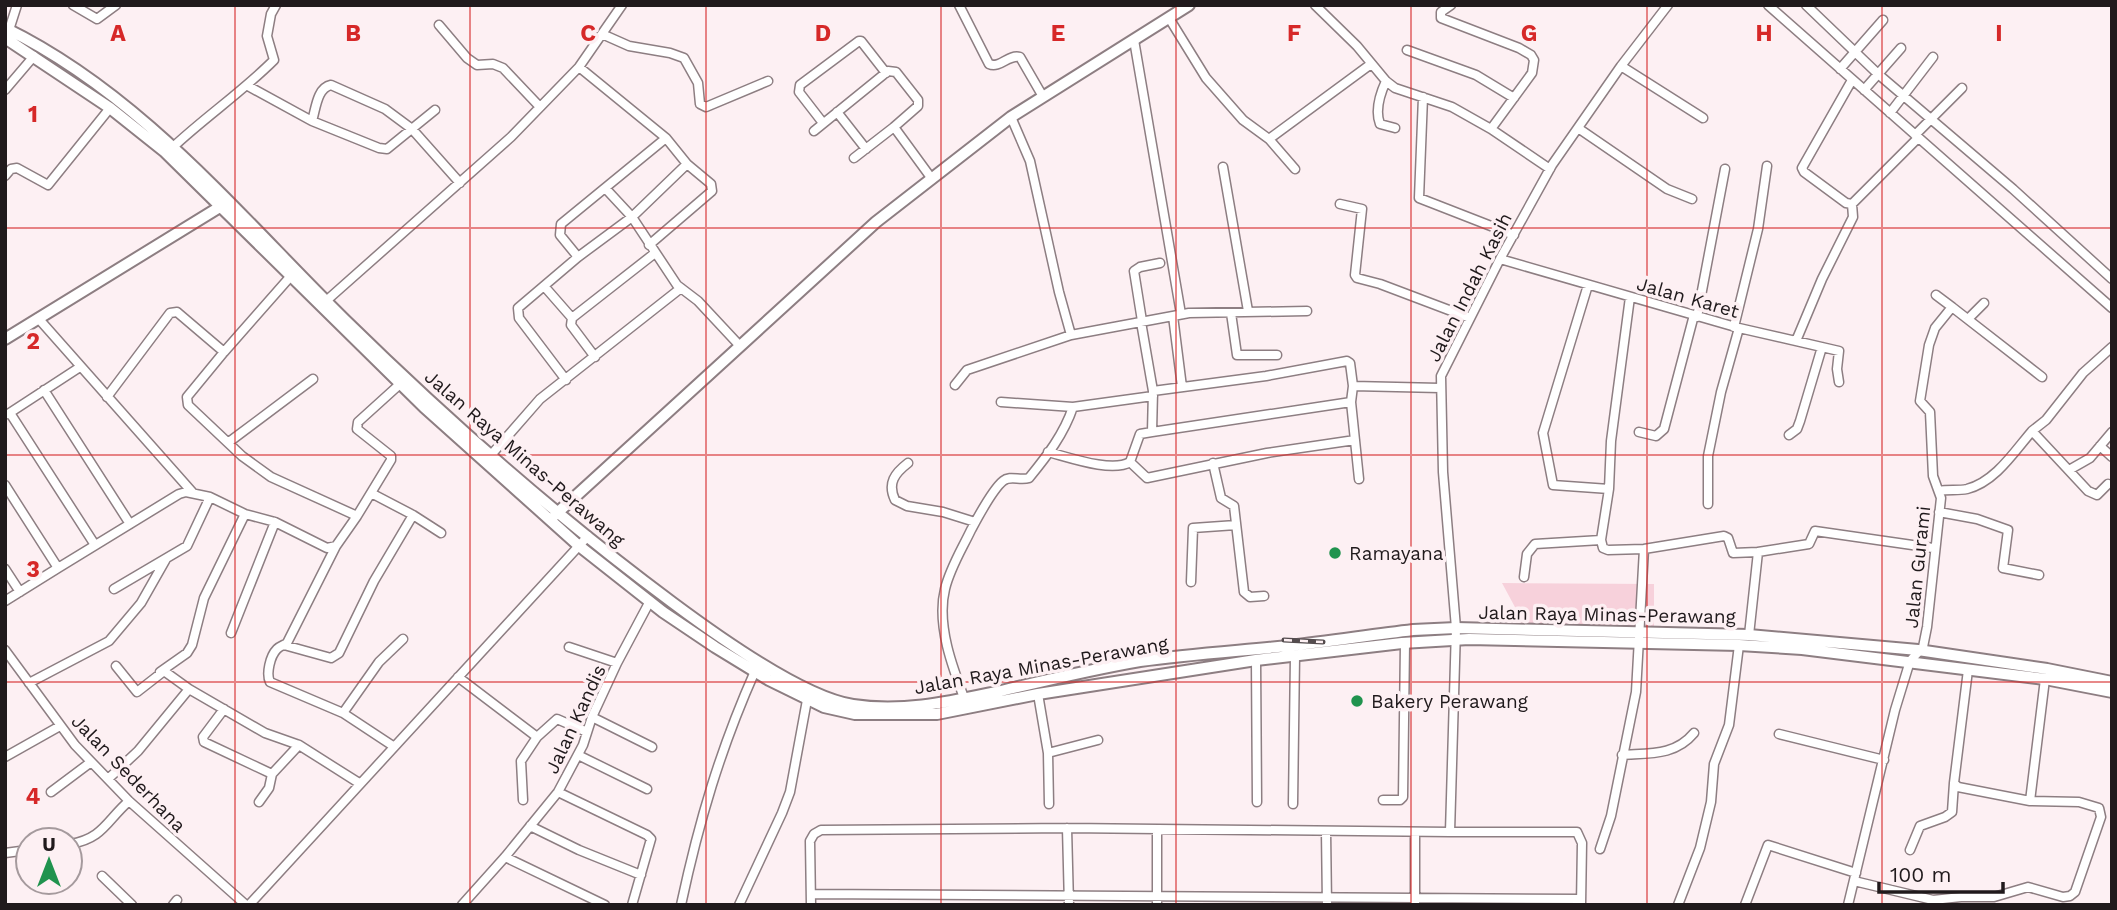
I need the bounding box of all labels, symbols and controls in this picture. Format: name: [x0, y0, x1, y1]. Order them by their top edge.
text: A: [110, 20, 126, 47]
text: B: [345, 20, 361, 47]
text: C: [580, 20, 596, 47]
text: D: [815, 20, 831, 47]
text: E: [1051, 20, 1065, 47]
text: F: [1287, 20, 1301, 47]
text: G: [1521, 20, 1537, 47]
text: H: [1755, 20, 1773, 47]
text: I: [1995, 20, 2003, 47]
text: 1: [28, 101, 38, 128]
street label: Jalan Indah Kasih: [1422, 209, 1517, 365]
street label: Jalan Karet: [1634, 272, 1742, 323]
text: 2: [26, 328, 40, 355]
street label: Jalan Raya Minas-Perawang: [420, 365, 630, 552]
street label: Jalan Gurami: [1900, 505, 1935, 629]
place label: Ramayana: [1349, 542, 1444, 565]
marker: Ramayana: [1327, 545, 1343, 561]
text: 3: [26, 556, 40, 583]
street label: Jalan Raya Minas-Perawang: [1478, 601, 1737, 628]
street label: Jalan Raya Minas-Perawang: [912, 632, 1171, 699]
street label: Jalan Kandis: [540, 661, 611, 777]
place label: Bakery Perawang: [1371, 690, 1529, 713]
marker: Bakery Perawang: [1349, 693, 1365, 709]
street label: Jalan Sederhana: [67, 710, 191, 837]
text: 4: [26, 783, 41, 810]
north arrow: [14, 826, 84, 896]
text: U: [42, 833, 56, 856]
scale bar: [1879, 850, 2003, 894]
text: 100 m: [1890, 862, 1952, 887]

